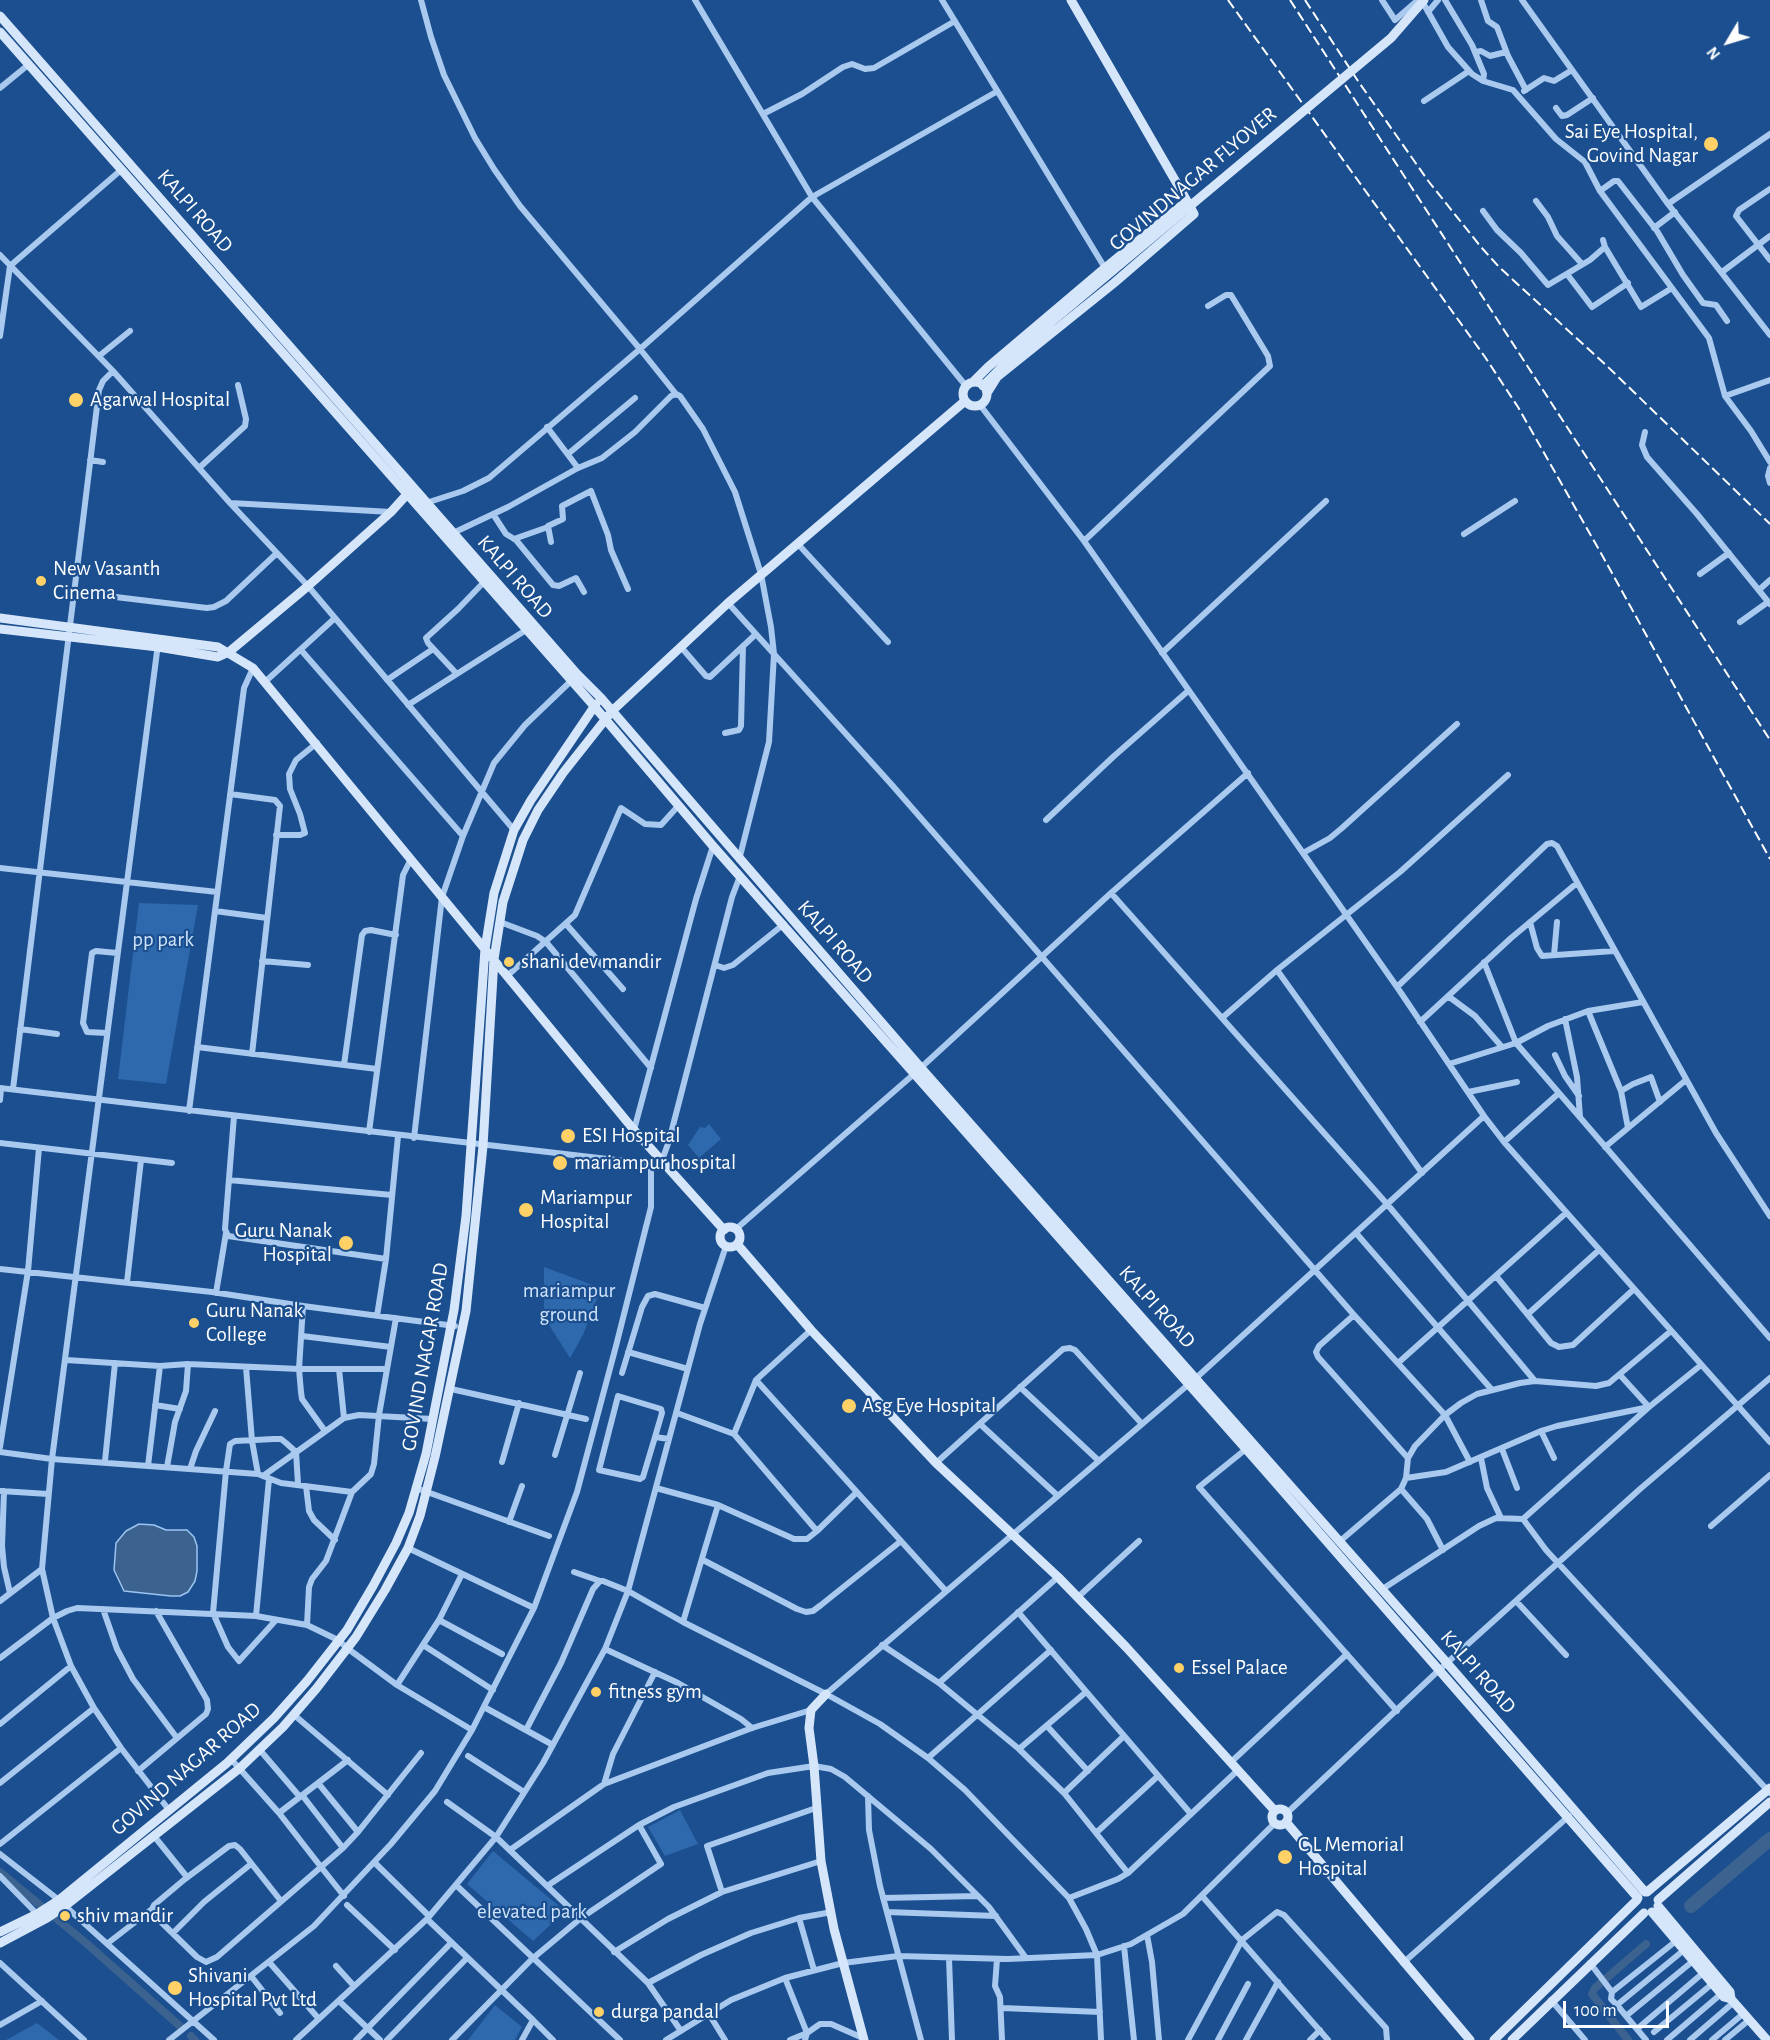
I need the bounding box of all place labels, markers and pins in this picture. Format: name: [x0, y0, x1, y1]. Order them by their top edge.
place label: Sai Eye Hospital, Govind Nagar: [1565, 119, 1698, 169]
marker: Sai Eye Hospital, Govind Nagar: [1702, 135, 1720, 153]
place label: Agarwal Hospital: [90, 387, 230, 413]
marker: Agarwal Hospital: [67, 391, 85, 409]
place label: New Vasanth Cinema: [53, 556, 160, 606]
marker: New Vasanth Cinema: [34, 574, 48, 588]
place label: shani dev mandir: [521, 949, 661, 975]
marker: shani dev mandir: [502, 955, 516, 969]
place label: ESI Hospital: [582, 1123, 681, 1149]
marker: ESI Hospital: [559, 1127, 577, 1145]
place label: mariampur hospital: [574, 1150, 736, 1176]
marker: mariampur hospital: [551, 1154, 569, 1172]
place label: Mariampur Hospital: [540, 1185, 632, 1235]
marker: Mariampur Hospital: [517, 1201, 535, 1219]
place label: Guru Nanak Hospital: [235, 1218, 332, 1268]
marker: Guru Nanak Hospital: [337, 1234, 355, 1252]
place label: Guru Nanak College: [206, 1298, 303, 1348]
marker: Guru Nanak College: [187, 1316, 201, 1330]
place label: Asg Eye Hospital: [862, 1393, 996, 1419]
marker: Asg Eye Hospital: [840, 1397, 858, 1415]
place label: Essel Palace: [1191, 1655, 1288, 1681]
marker: Essel Palace: [1172, 1661, 1186, 1675]
place label: fitness gym: [608, 1679, 702, 1705]
marker: fitness gym: [589, 1685, 603, 1699]
place label: C L Memorial Hospital: [1298, 1832, 1404, 1882]
marker: C L Memorial Hospital: [1276, 1848, 1294, 1866]
place label: shiv mandir: [77, 1903, 173, 1929]
marker: shiv mandir: [58, 1909, 72, 1923]
place label: Shivani Hospital Pvt Ltd: [188, 1963, 317, 2013]
marker: Shivani Hospital Pvt Ltd: [166, 1979, 184, 1997]
place label: durga pandal: [611, 1999, 719, 2025]
marker: durga pandal: [592, 2005, 606, 2019]

